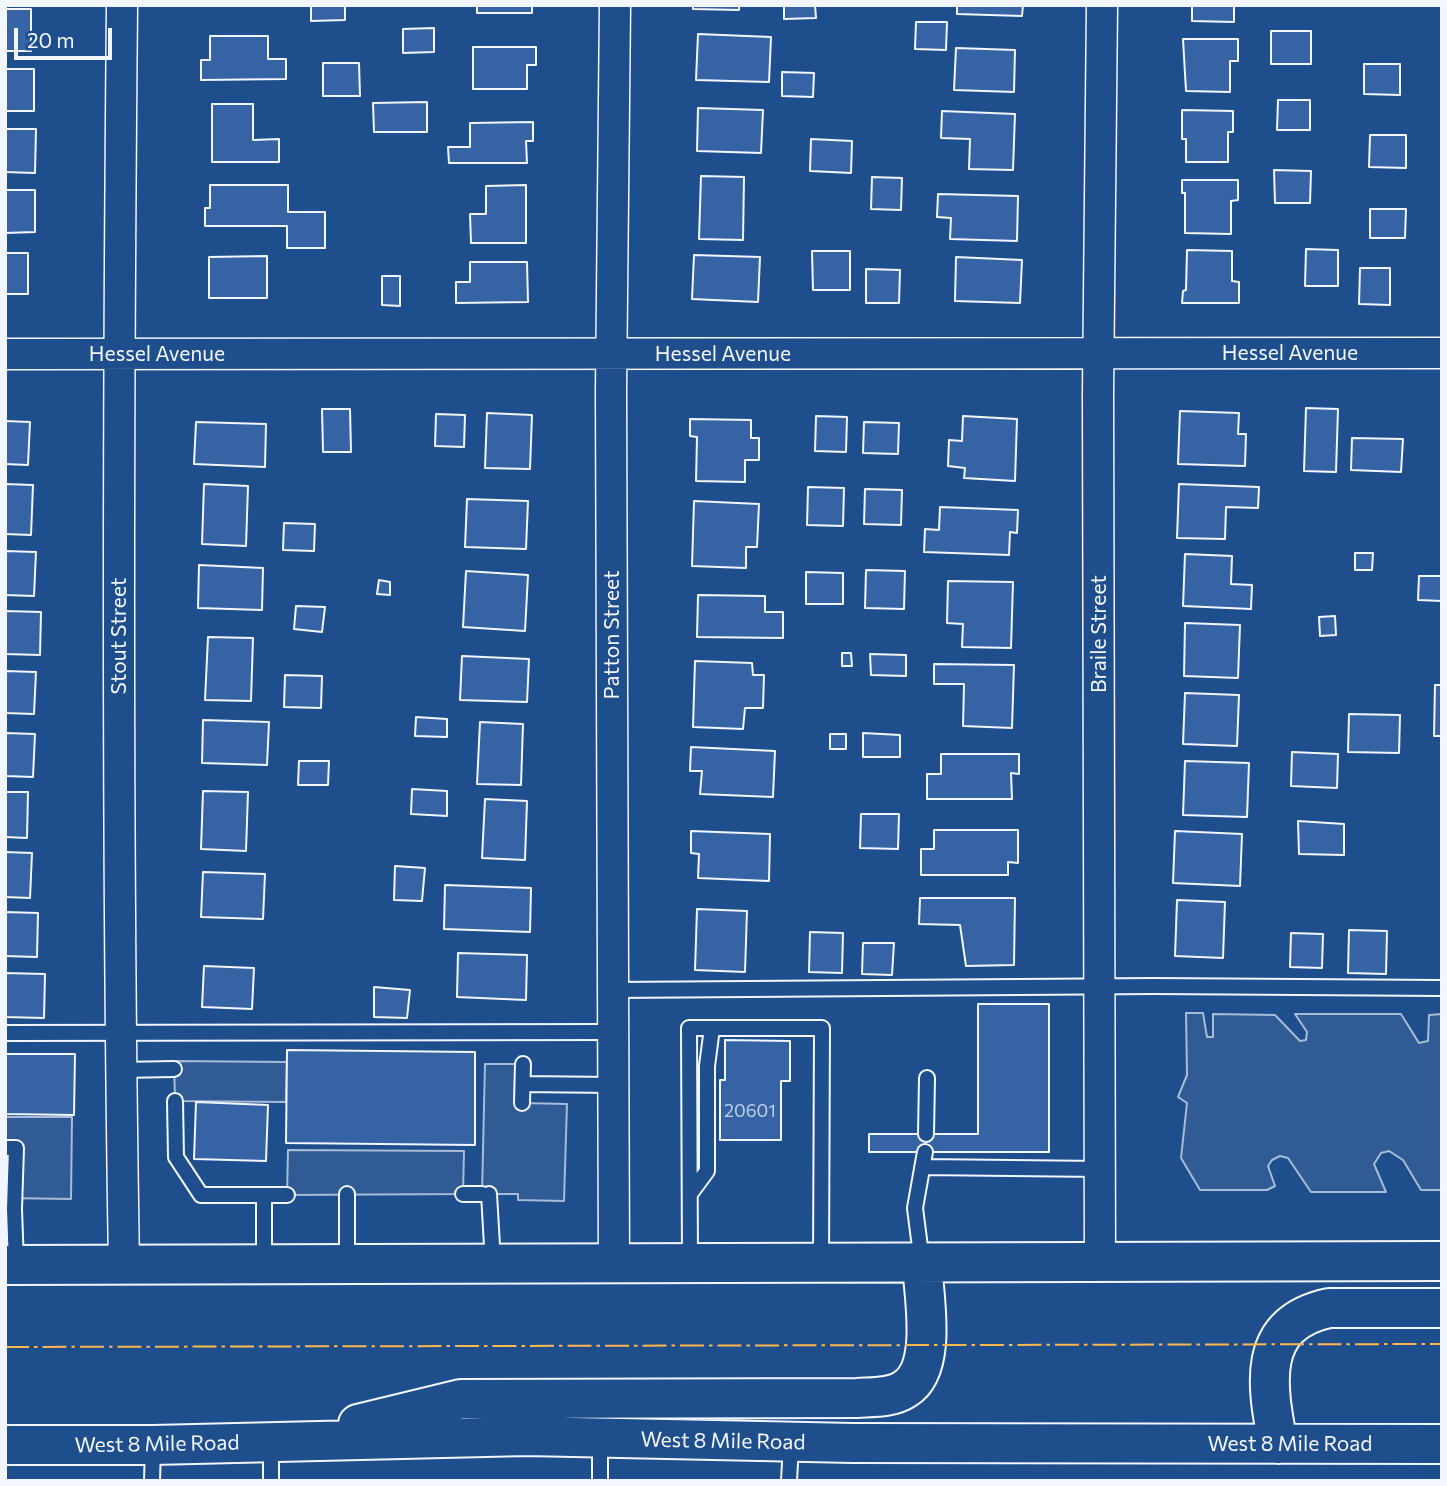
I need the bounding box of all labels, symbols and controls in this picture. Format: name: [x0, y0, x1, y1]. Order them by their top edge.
scale bar: [18, 14, 116, 58]
text: 20 m: [27, 27, 75, 52]
street label: Hessel Avenue: [1222, 340, 1358, 366]
street label: Hessel Avenue: [89, 341, 225, 367]
street label: Hessel Avenue: [655, 341, 791, 367]
street label: Patton Street: [599, 570, 625, 700]
street label: Braile Street: [1086, 575, 1112, 693]
street label: Stout Street: [106, 578, 132, 694]
house number: 20601: [724, 1100, 776, 1122]
street label: West 8 Mile Road: [640, 1427, 806, 1455]
street label: West 8 Mile Road: [74, 1430, 240, 1458]
street label: West 8 Mile Road: [1208, 1431, 1372, 1457]

